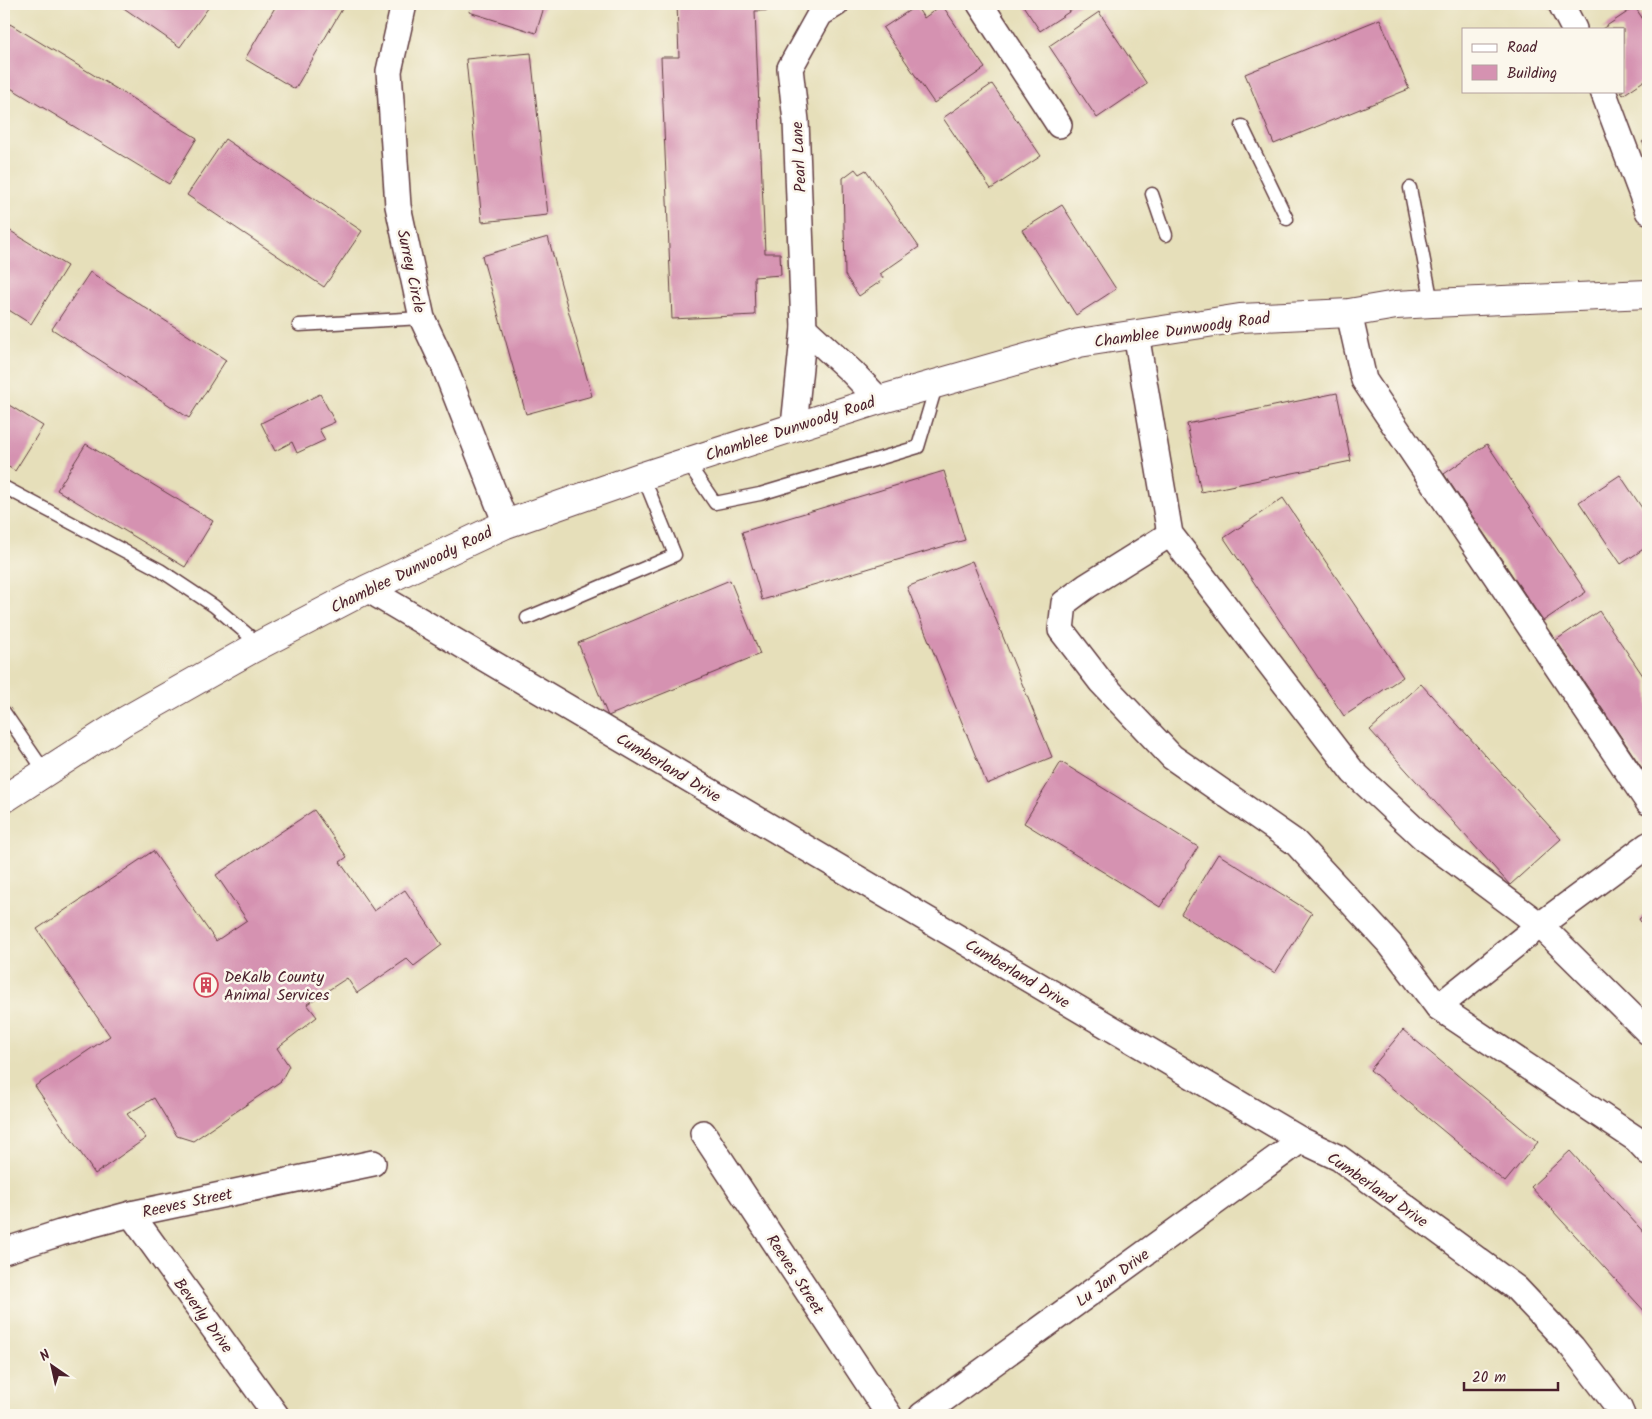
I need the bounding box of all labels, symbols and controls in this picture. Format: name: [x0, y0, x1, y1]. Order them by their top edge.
legend: [1462, 28, 1624, 92]
text: Road: [1507, 36, 1538, 60]
text: Building: [1507, 62, 1557, 86]
street label: Pearl Lane: [785, 121, 814, 193]
street label: Surrey Circle: [389, 227, 432, 315]
street label: Chamblee Dunwoody Road: [1093, 306, 1273, 355]
street label: Chamblee Dunwoody Road: [702, 390, 880, 469]
street label: Chamblee Dunwoody Road: [326, 520, 498, 620]
street label: Cumberland Drive: [611, 727, 726, 810]
street label: Cumberland Drive: [960, 933, 1075, 1016]
place label: DeKalb County Animal Services: [224, 965, 330, 1008]
building icon: DeKalb County Animal Services: [193, 972, 219, 998]
street label: Cumberland Drive: [1321, 1146, 1433, 1234]
street label: Reeves Street: [140, 1182, 235, 1225]
street label: Reeves Street: [759, 1230, 831, 1321]
street label: Lu Jan Drive: [1071, 1243, 1155, 1314]
street label: Beverly Drive: [167, 1273, 239, 1359]
north arrow: [28, 1342, 78, 1392]
text: N: [35, 1344, 55, 1368]
scale bar: [1464, 1359, 1558, 1391]
text: 20 m: [1472, 1366, 1506, 1390]

